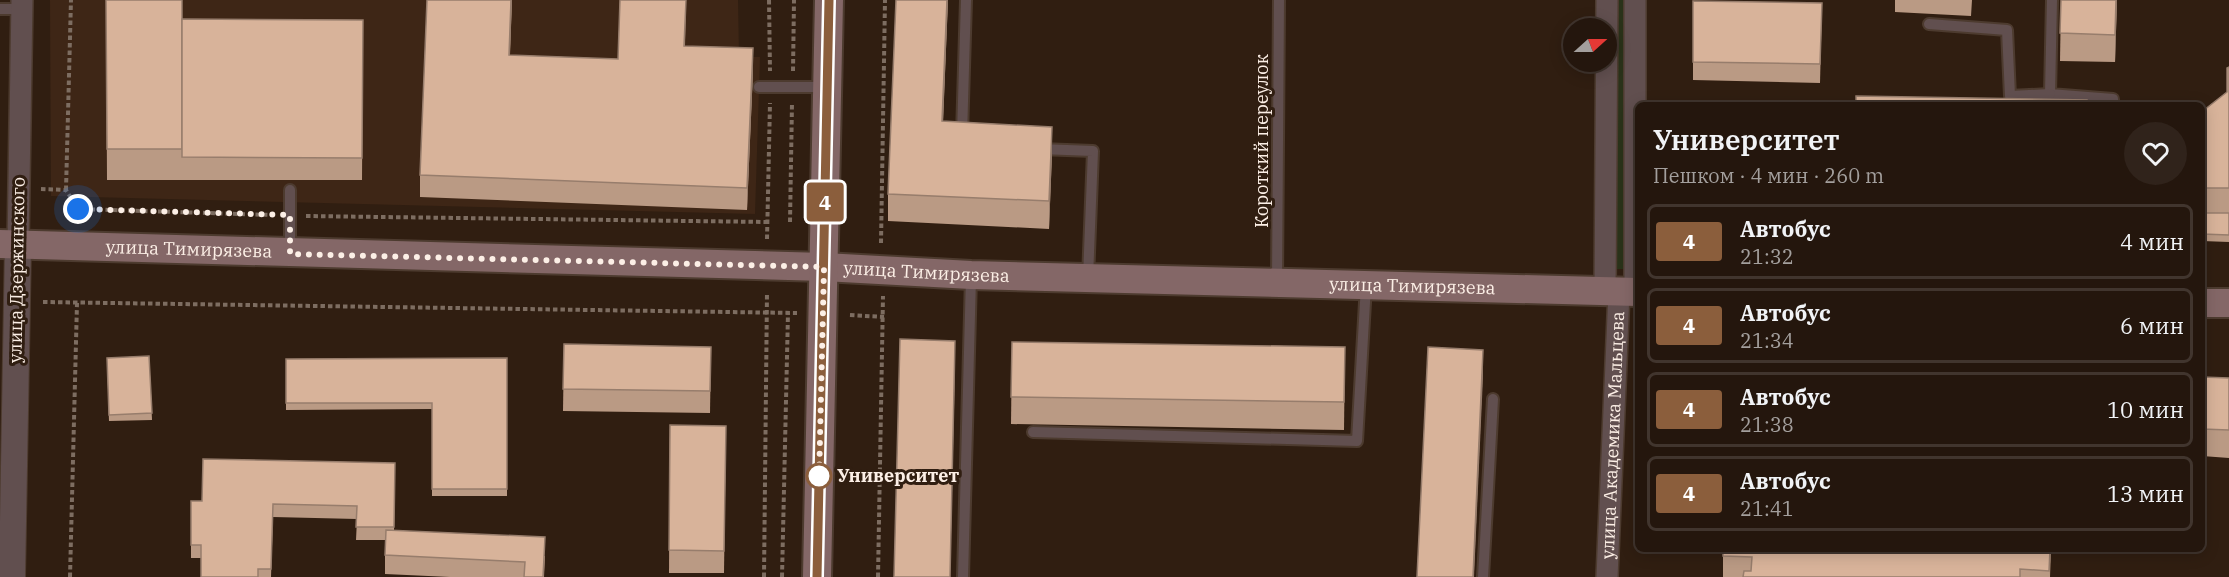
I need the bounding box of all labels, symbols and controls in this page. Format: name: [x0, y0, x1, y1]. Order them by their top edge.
north arrow: [1563, 18, 1617, 72]
map controls: [1563, 18, 1617, 72]
street label: Короткий переулок: [1250, 54, 1273, 228]
text: Университет: [1653, 121, 1840, 158]
button: heart: [2124, 122, 2187, 185]
text: Пешком · 4 мин · 260 m: [1653, 162, 1884, 189]
street label: улица Дзержинского: [3, 177, 30, 363]
line badge: 4: [806, 182, 844, 222]
text: 4: [819, 188, 831, 216]
your location: [63, 194, 93, 224]
text: Автобус: [1740, 214, 1831, 243]
text: 4: [1683, 227, 1695, 255]
text: 4 мин: [2120, 227, 2184, 256]
street label: улица Тимирязева: [105, 235, 273, 263]
text: 21:32: [1740, 243, 1794, 270]
street label: улица Тимирязева: [843, 256, 1010, 287]
street label: улица Тимирязева: [1329, 272, 1496, 299]
text: Автобус: [1740, 298, 1831, 327]
street label: улица Академика Мальцева: [1596, 310, 1629, 560]
text: 4: [1683, 311, 1695, 339]
text: 6 мин: [2120, 311, 2184, 340]
text: 21:34: [1740, 327, 1794, 354]
text: Автобус: [1740, 382, 1831, 411]
text: 4: [1683, 395, 1695, 423]
text: 10 мин: [2107, 395, 2184, 424]
text: 21:38: [1740, 411, 1794, 438]
marker: Университет: [806, 463, 832, 489]
place label: Университет: [837, 464, 959, 487]
text: Автобус: [1740, 466, 1831, 495]
text: 4: [1683, 479, 1695, 507]
text: 13 мин: [2107, 479, 2184, 508]
text: 21:41: [1740, 495, 1794, 522]

